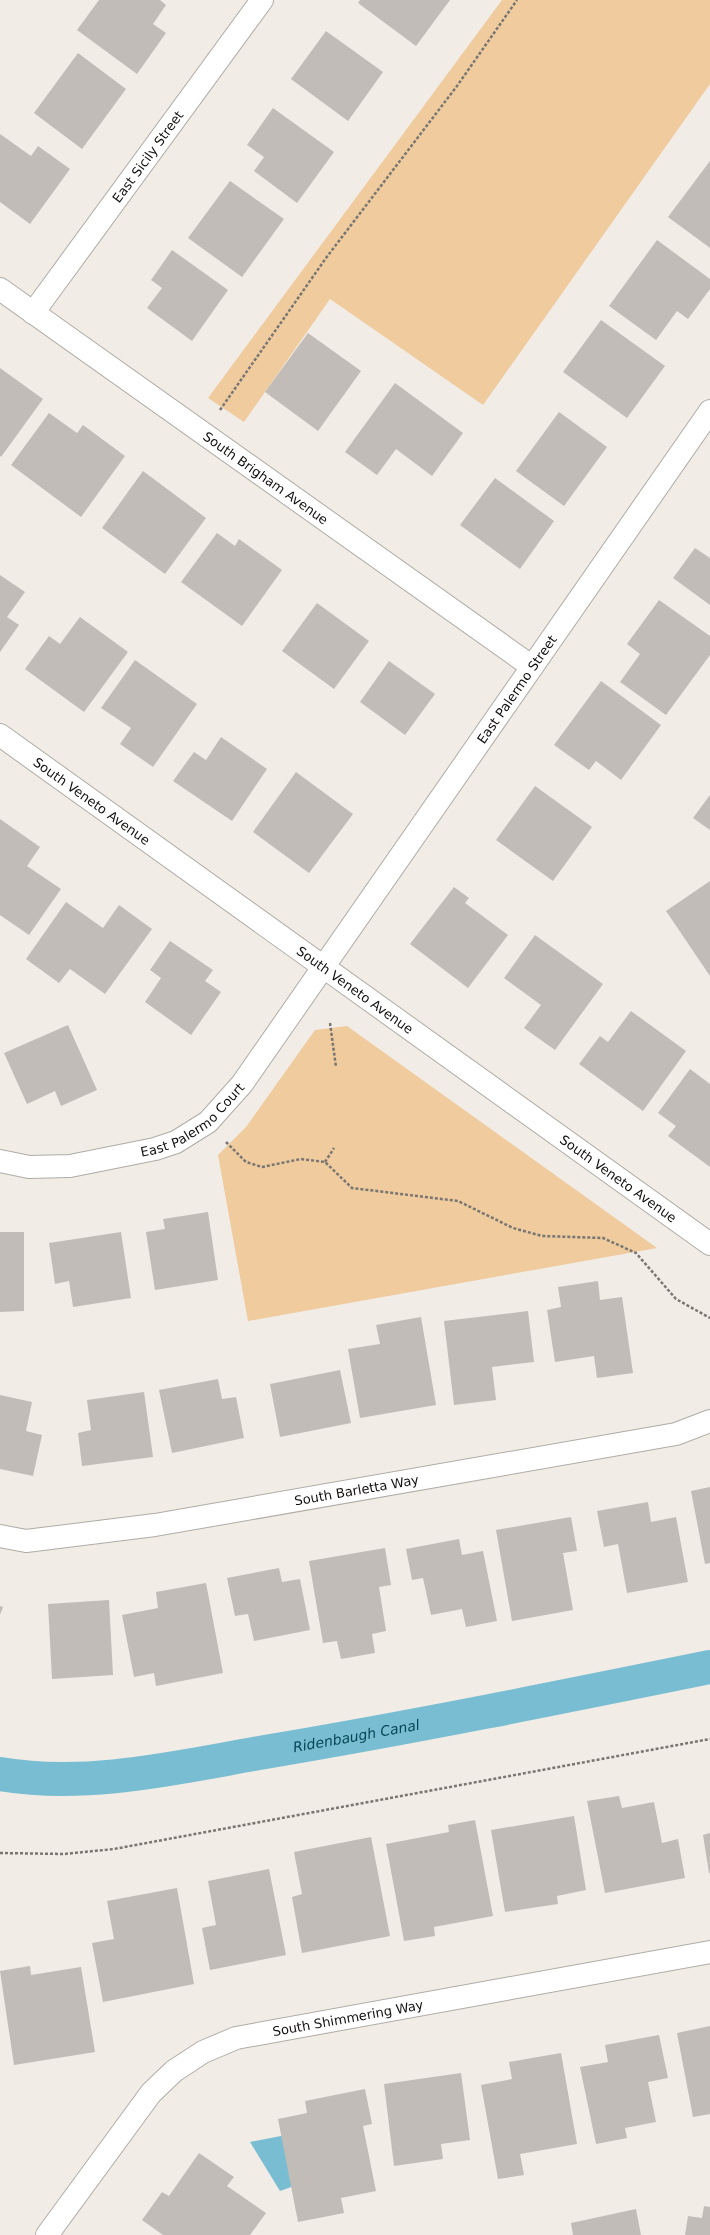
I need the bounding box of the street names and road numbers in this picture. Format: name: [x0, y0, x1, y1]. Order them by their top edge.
street label: East Sicily Street: [109, 108, 186, 206]
street label: South Brigham Avenue: [200, 429, 331, 528]
street label: East Palermo Street: [474, 632, 560, 747]
street label: South Veneto Avenue: [30, 754, 153, 848]
street label: South Veneto Avenue: [294, 943, 416, 1037]
street label: East Palermo Court: [139, 1080, 247, 1160]
street label: South Veneto Avenue: [557, 1132, 679, 1226]
street label: South Barletta Way: [293, 1472, 420, 1509]
street label: South Shimmering Way: [271, 1997, 425, 2039]

